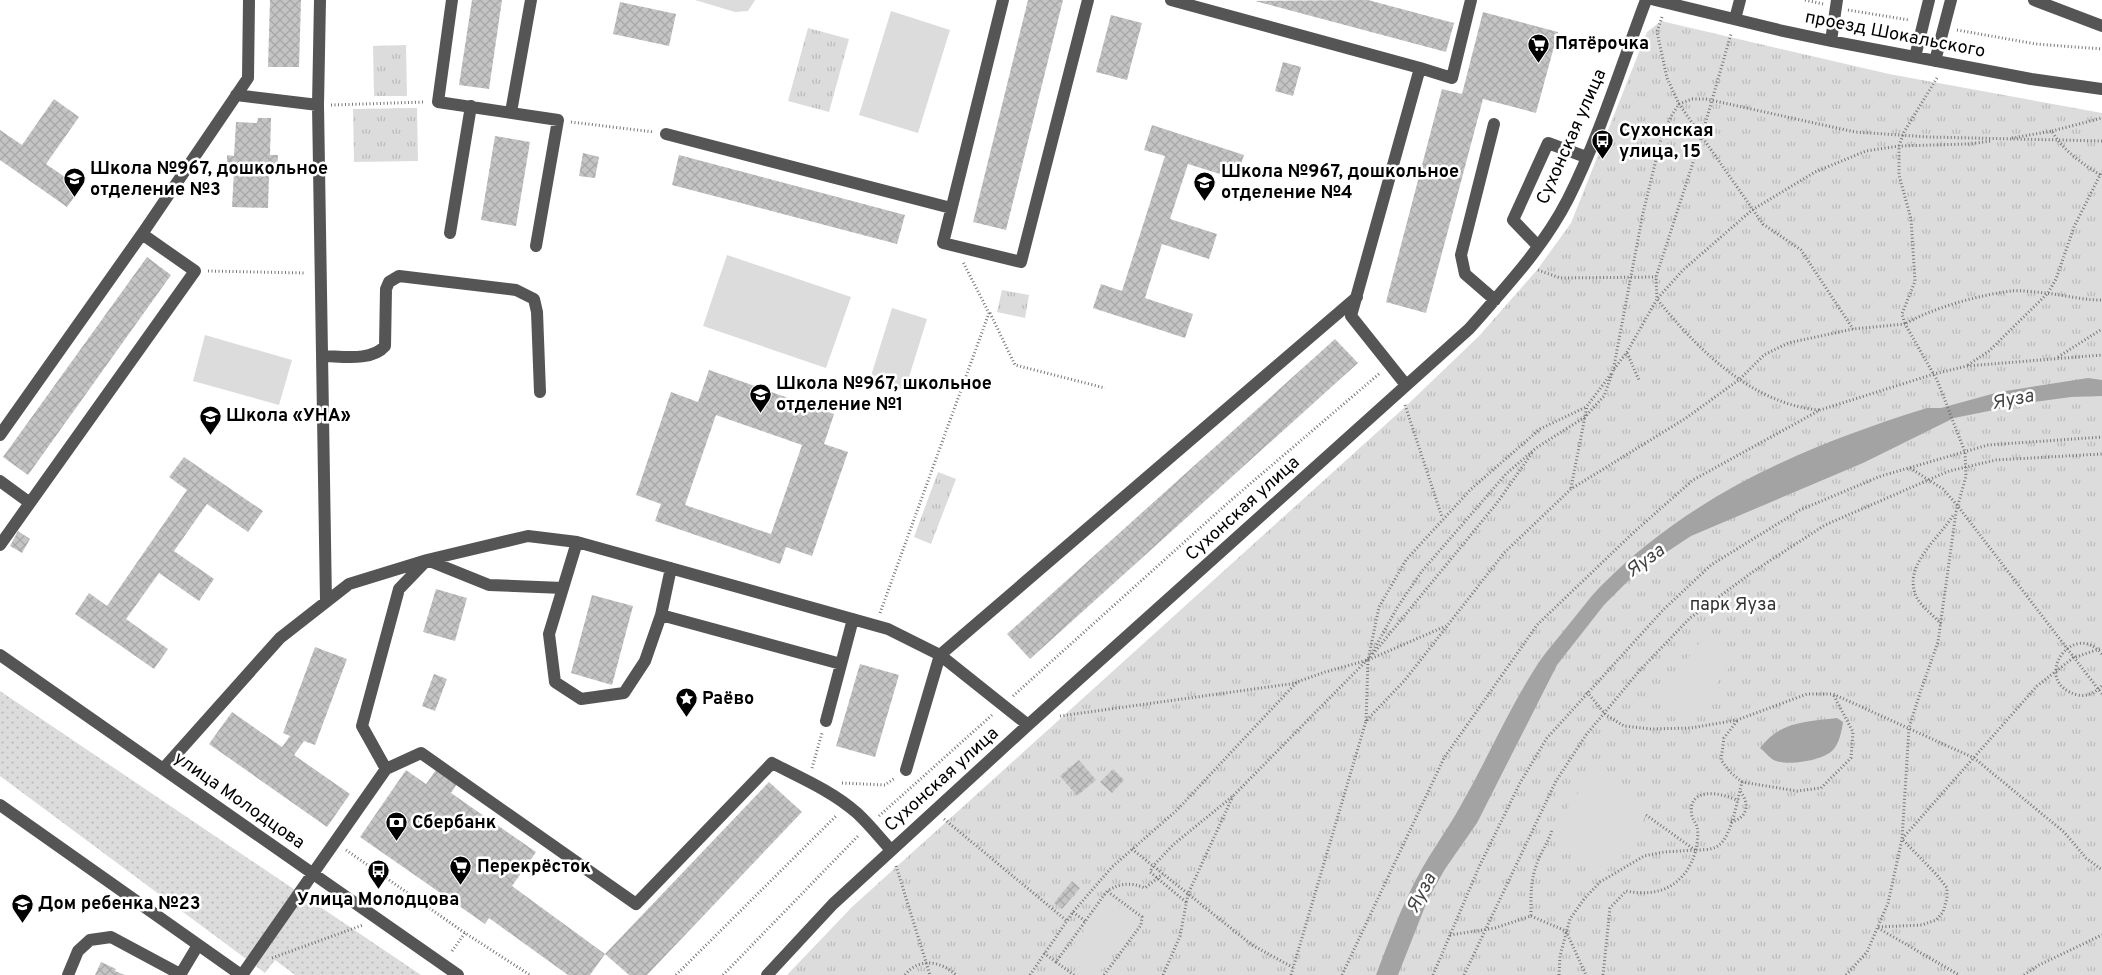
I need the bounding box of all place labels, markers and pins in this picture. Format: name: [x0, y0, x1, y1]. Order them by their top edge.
supermarket icon: Пятёрочка: [1527, 32, 1551, 63]
place label: Пятёрочка: [1555, 33, 1649, 56]
place label: Сухонская улица, 15: [1619, 120, 1714, 164]
bus stop icon: Сухонская улица, 15: [1591, 129, 1615, 160]
place label: Школа №967, дошкольное отделение №3: [90, 158, 328, 202]
place label: Школа №967, дошкольное отделение №4: [1221, 161, 1459, 205]
school or university icon: Школа №967, дошкольное отделение №3: [62, 167, 86, 198]
school or university icon: Школа №967, дошкольное отделение №4: [1193, 170, 1217, 201]
place label: Школа №967, школьное отделение №1: [776, 373, 992, 417]
school or university icon: Школа №967, школьное отделение №1: [748, 382, 772, 413]
school or university icon: Школа «УНА»: [198, 404, 222, 435]
place label: Школа «УНА»: [226, 405, 351, 428]
place icon: Раёво: [674, 687, 698, 718]
place label: Раёво: [702, 688, 754, 711]
bank icon: Сбербанк: [384, 811, 408, 842]
place label: Сбербанк: [412, 812, 497, 835]
supermarket icon: Перекрёсток: [449, 855, 473, 886]
place label: Перекрёсток: [477, 856, 591, 879]
bus stop icon: Улица Молодцова: [366, 858, 390, 889]
place label: Улица Молодцова: [297, 889, 459, 912]
school or university icon: Дом ребенка №23: [10, 892, 34, 923]
place label: Дом ребенка №23: [38, 893, 201, 916]

